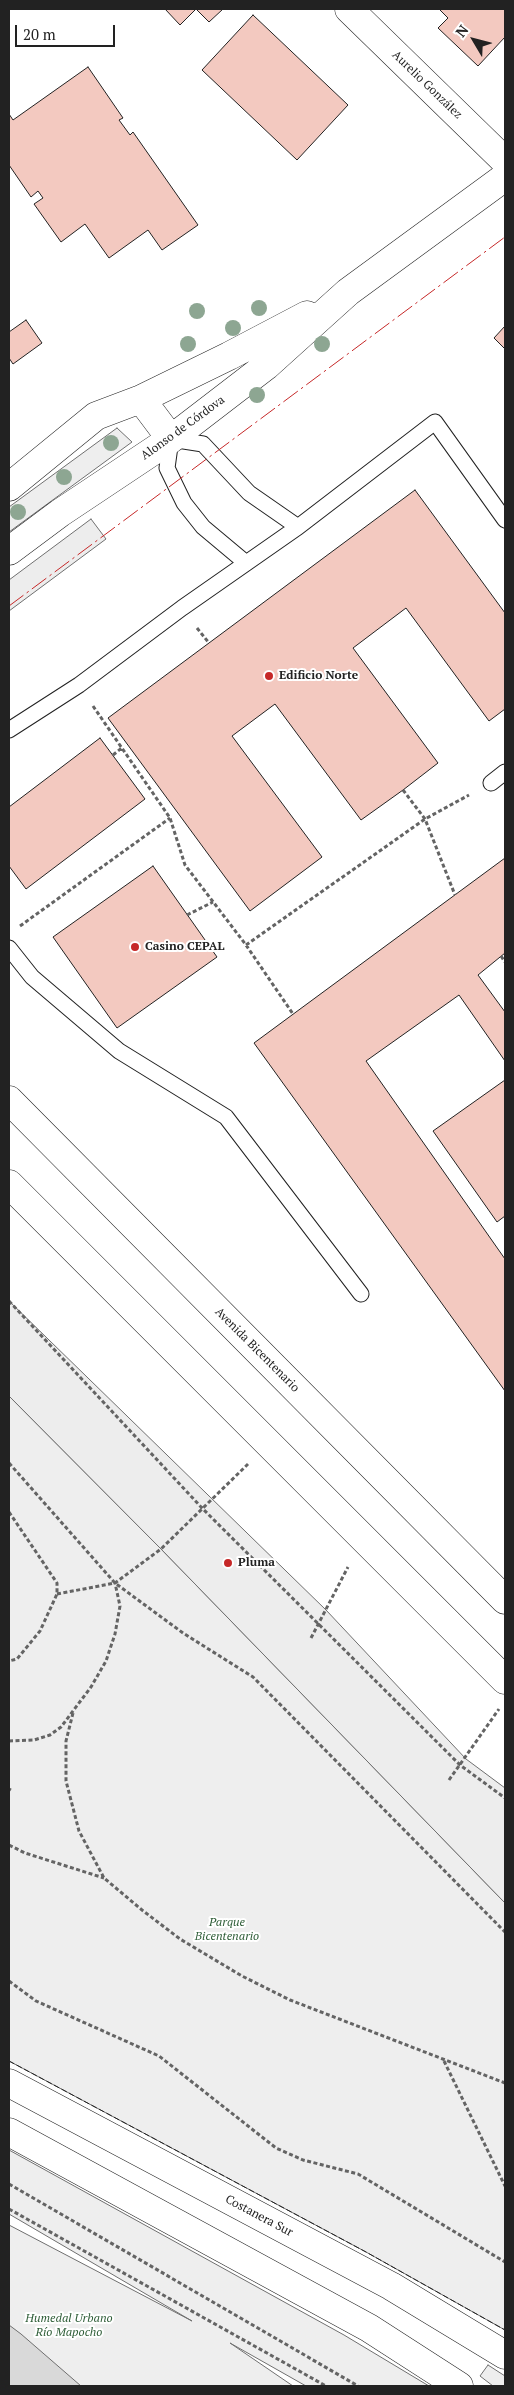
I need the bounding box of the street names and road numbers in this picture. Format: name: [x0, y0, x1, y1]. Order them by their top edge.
street label: Aurelio González: [389, 48, 465, 122]
street label: Alonso de Córdova: [138, 393, 228, 463]
street label: Avenida Bicentenario: [212, 1305, 302, 1395]
street label: Costanera Sur: [223, 2192, 295, 2240]

